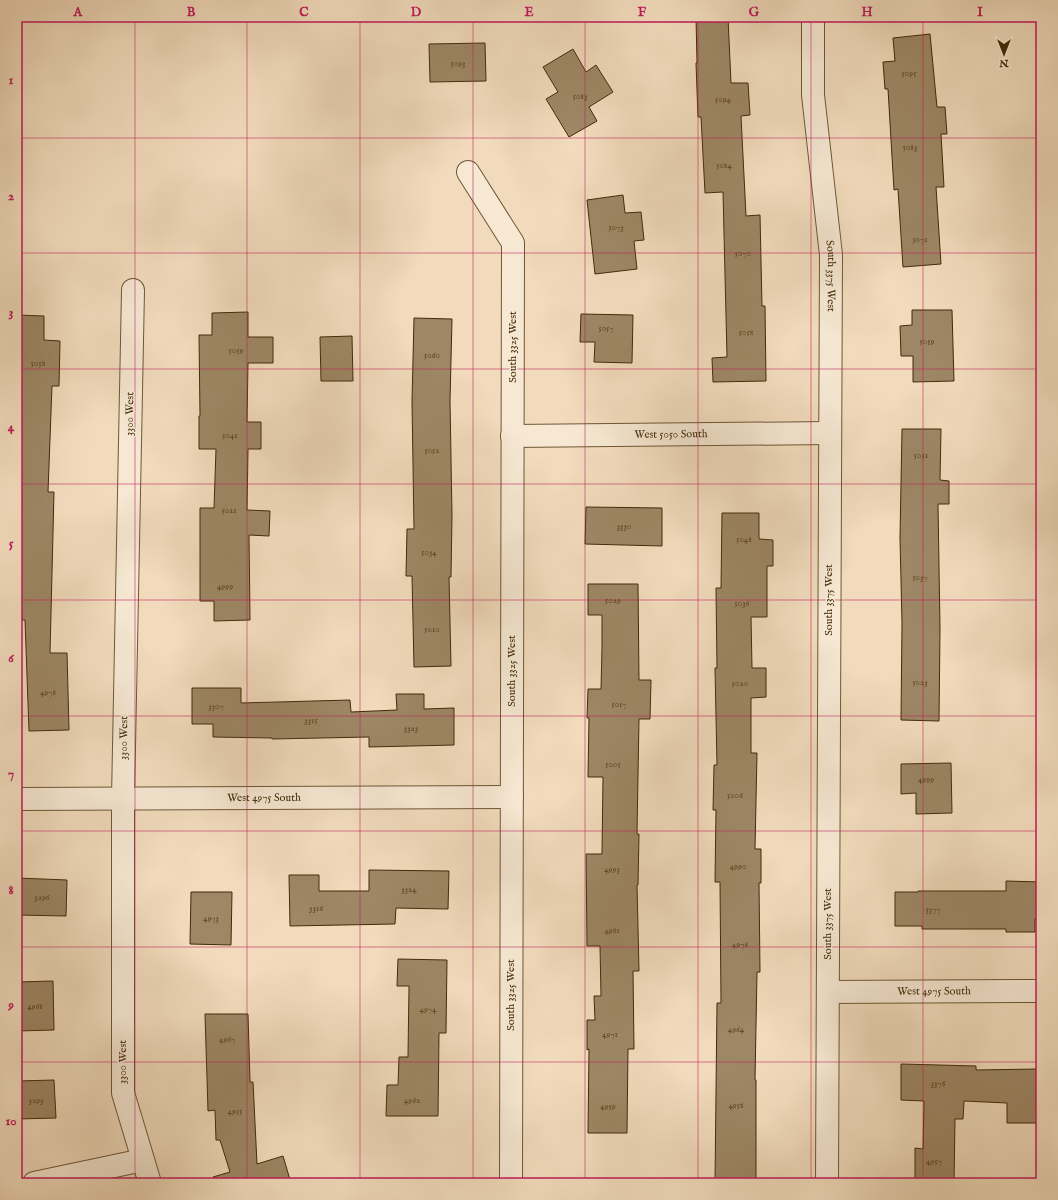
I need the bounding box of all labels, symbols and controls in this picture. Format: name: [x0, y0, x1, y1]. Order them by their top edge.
text: A: [73, 4, 84, 21]
text: B: [187, 4, 196, 21]
text: C: [299, 4, 309, 21]
text: D: [411, 4, 422, 21]
text: E: [524, 4, 534, 21]
text: F: [638, 4, 647, 21]
text: G: [749, 4, 760, 21]
text: H: [861, 4, 873, 21]
text: I: [977, 4, 983, 21]
north arrow: [984, 34, 1024, 74]
text: N: [999, 56, 1010, 70]
house number: 5093: [451, 58, 465, 69]
house number: 5095: [902, 68, 917, 79]
text: 1: [9, 72, 14, 89]
house number: 5083: [573, 91, 587, 102]
house number: 5094: [715, 94, 732, 105]
house number: 5083: [903, 142, 917, 153]
house number: 5084: [716, 160, 732, 171]
text: 2: [8, 188, 14, 205]
house number: 5073: [608, 222, 624, 233]
house number: 5071: [912, 234, 928, 245]
street label: South 3375 West: [822, 239, 838, 312]
house number: 5070: [735, 248, 751, 259]
text: 3: [9, 304, 14, 321]
street label: South 3325 West: [506, 311, 520, 383]
house number: 5057: [598, 323, 614, 334]
house number: 5058: [739, 327, 754, 338]
house number: 5059: [920, 336, 934, 347]
house number: 5059: [229, 345, 243, 356]
house number: 5060: [424, 350, 440, 361]
house number: 5058: [31, 358, 46, 369]
street label: 3300 West: [123, 392, 137, 436]
text: 4: [8, 419, 15, 436]
street label: West 5050 South: [634, 427, 708, 442]
house number: 5041: [222, 430, 238, 441]
house number: 5052: [424, 445, 440, 456]
house number: 5051: [914, 450, 928, 461]
house number: 5021: [221, 505, 237, 516]
house number: 3330: [617, 521, 631, 532]
house number: 5048: [736, 534, 752, 545]
text: 5: [9, 535, 14, 552]
house number: 5034: [421, 547, 437, 558]
street label: South 3375 West: [822, 564, 836, 636]
house number: 5037: [912, 572, 928, 583]
house number: 4999: [217, 581, 233, 592]
house number: 5029: [605, 595, 621, 606]
house number: 5036: [735, 598, 750, 609]
house number: 5010: [424, 624, 440, 635]
street label: South 3325 West: [505, 635, 519, 707]
text: 6: [8, 650, 14, 667]
house number: 5023: [912, 677, 928, 688]
house number: 5020: [732, 678, 748, 689]
house number: 4978: [40, 687, 57, 698]
house number: 5017: [611, 699, 627, 710]
house number: 3307: [208, 701, 224, 712]
house number: 3315: [304, 715, 318, 726]
street label: 3300 West: [117, 716, 131, 760]
house number: 3323: [404, 723, 418, 734]
house number: 5005: [605, 759, 621, 770]
text: 7: [8, 766, 14, 783]
house number: 4999: [918, 774, 934, 785]
house number: 5006: [727, 790, 743, 801]
street label: West 4975 South: [227, 791, 301, 805]
house number: 4990: [730, 861, 746, 872]
house number: 4993: [604, 864, 620, 875]
text: 8: [8, 882, 14, 899]
house number: 3324: [401, 884, 417, 895]
street label: South 3375 West: [821, 888, 835, 960]
house number: 3296: [34, 892, 50, 903]
house number: 3316: [309, 903, 323, 914]
house number: 3377: [925, 904, 941, 915]
house number: 4973: [203, 913, 219, 924]
house number: 4981: [604, 925, 620, 936]
house number: 4976: [732, 939, 748, 950]
street label: South 3325 West: [504, 959, 518, 1031]
street label: West 4975 South: [897, 984, 971, 999]
text: 9: [7, 997, 14, 1014]
house number: 4968: [27, 1001, 43, 1012]
house number: 4974: [420, 1004, 437, 1015]
house number: 4964: [728, 1024, 745, 1035]
house number: 4971: [602, 1029, 618, 1040]
house number: 4967: [219, 1034, 235, 1045]
street label: 3300 West: [116, 1040, 130, 1084]
house number: 3376: [931, 1078, 946, 1089]
house number: 3293: [29, 1095, 43, 1106]
house number: 4962: [404, 1095, 420, 1106]
house number: 4958: [728, 1100, 744, 1111]
house number: 4959: [600, 1101, 616, 1112]
house number: 4955: [228, 1106, 243, 1117]
text: 10: [5, 1113, 17, 1130]
house number: 4957: [926, 1156, 942, 1167]

